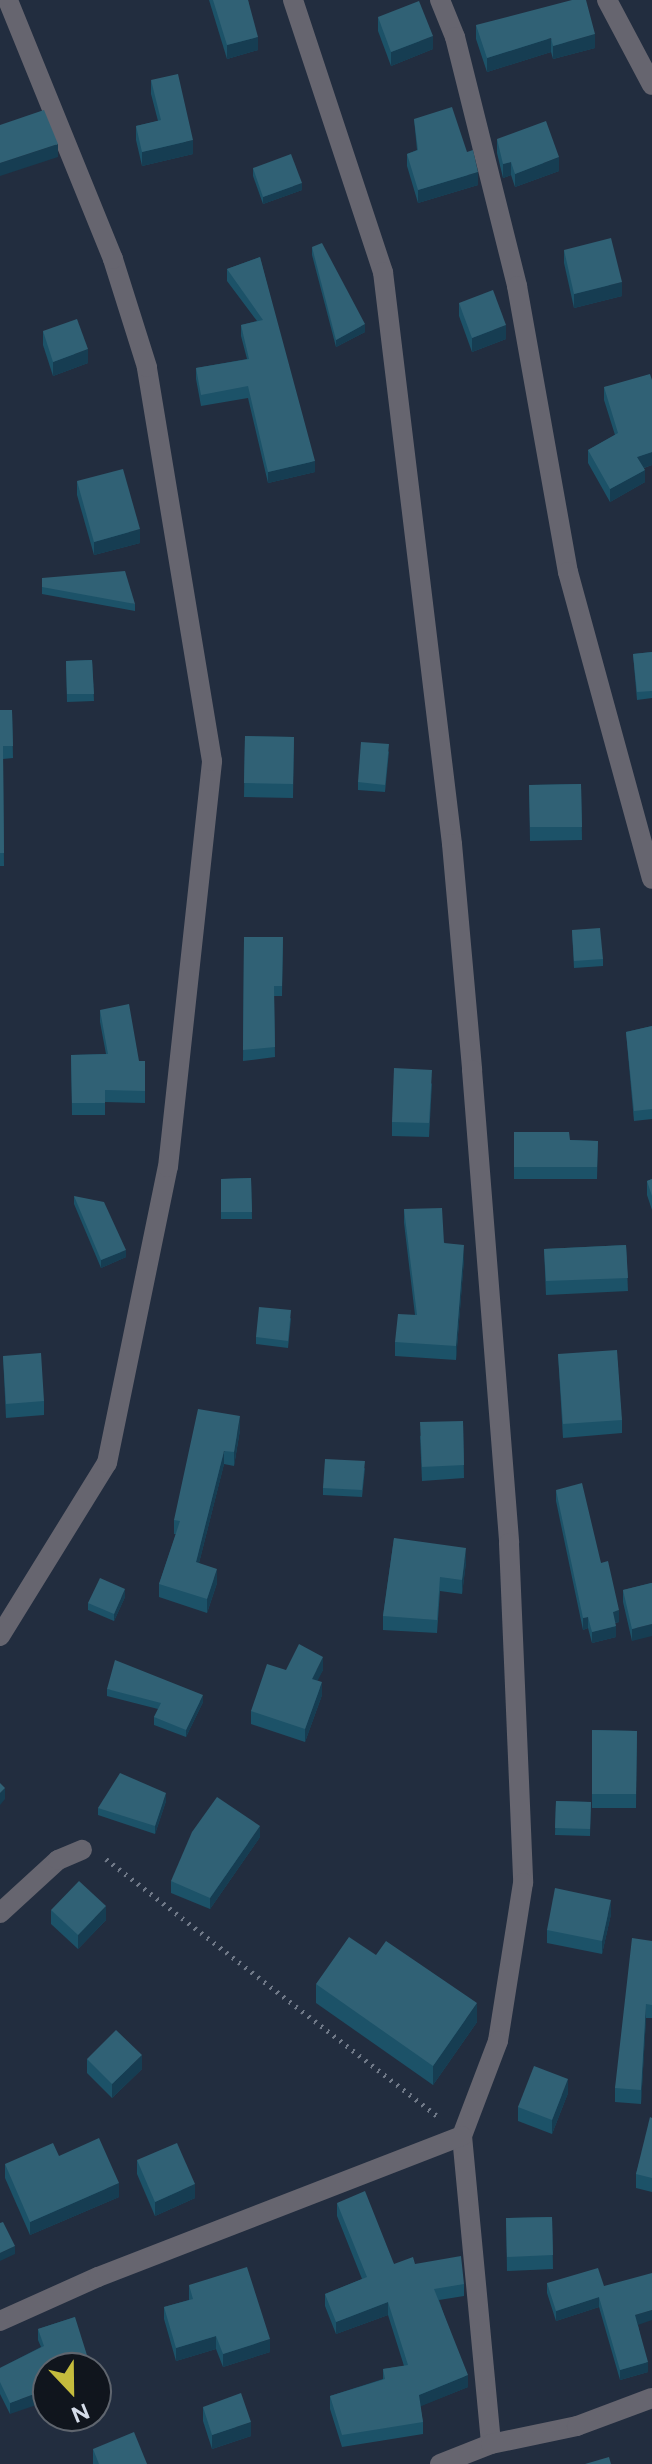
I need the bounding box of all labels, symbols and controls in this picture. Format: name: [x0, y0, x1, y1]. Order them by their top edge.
north arrow: [32, 2352, 112, 2432]
text: N: [67, 2397, 93, 2429]

